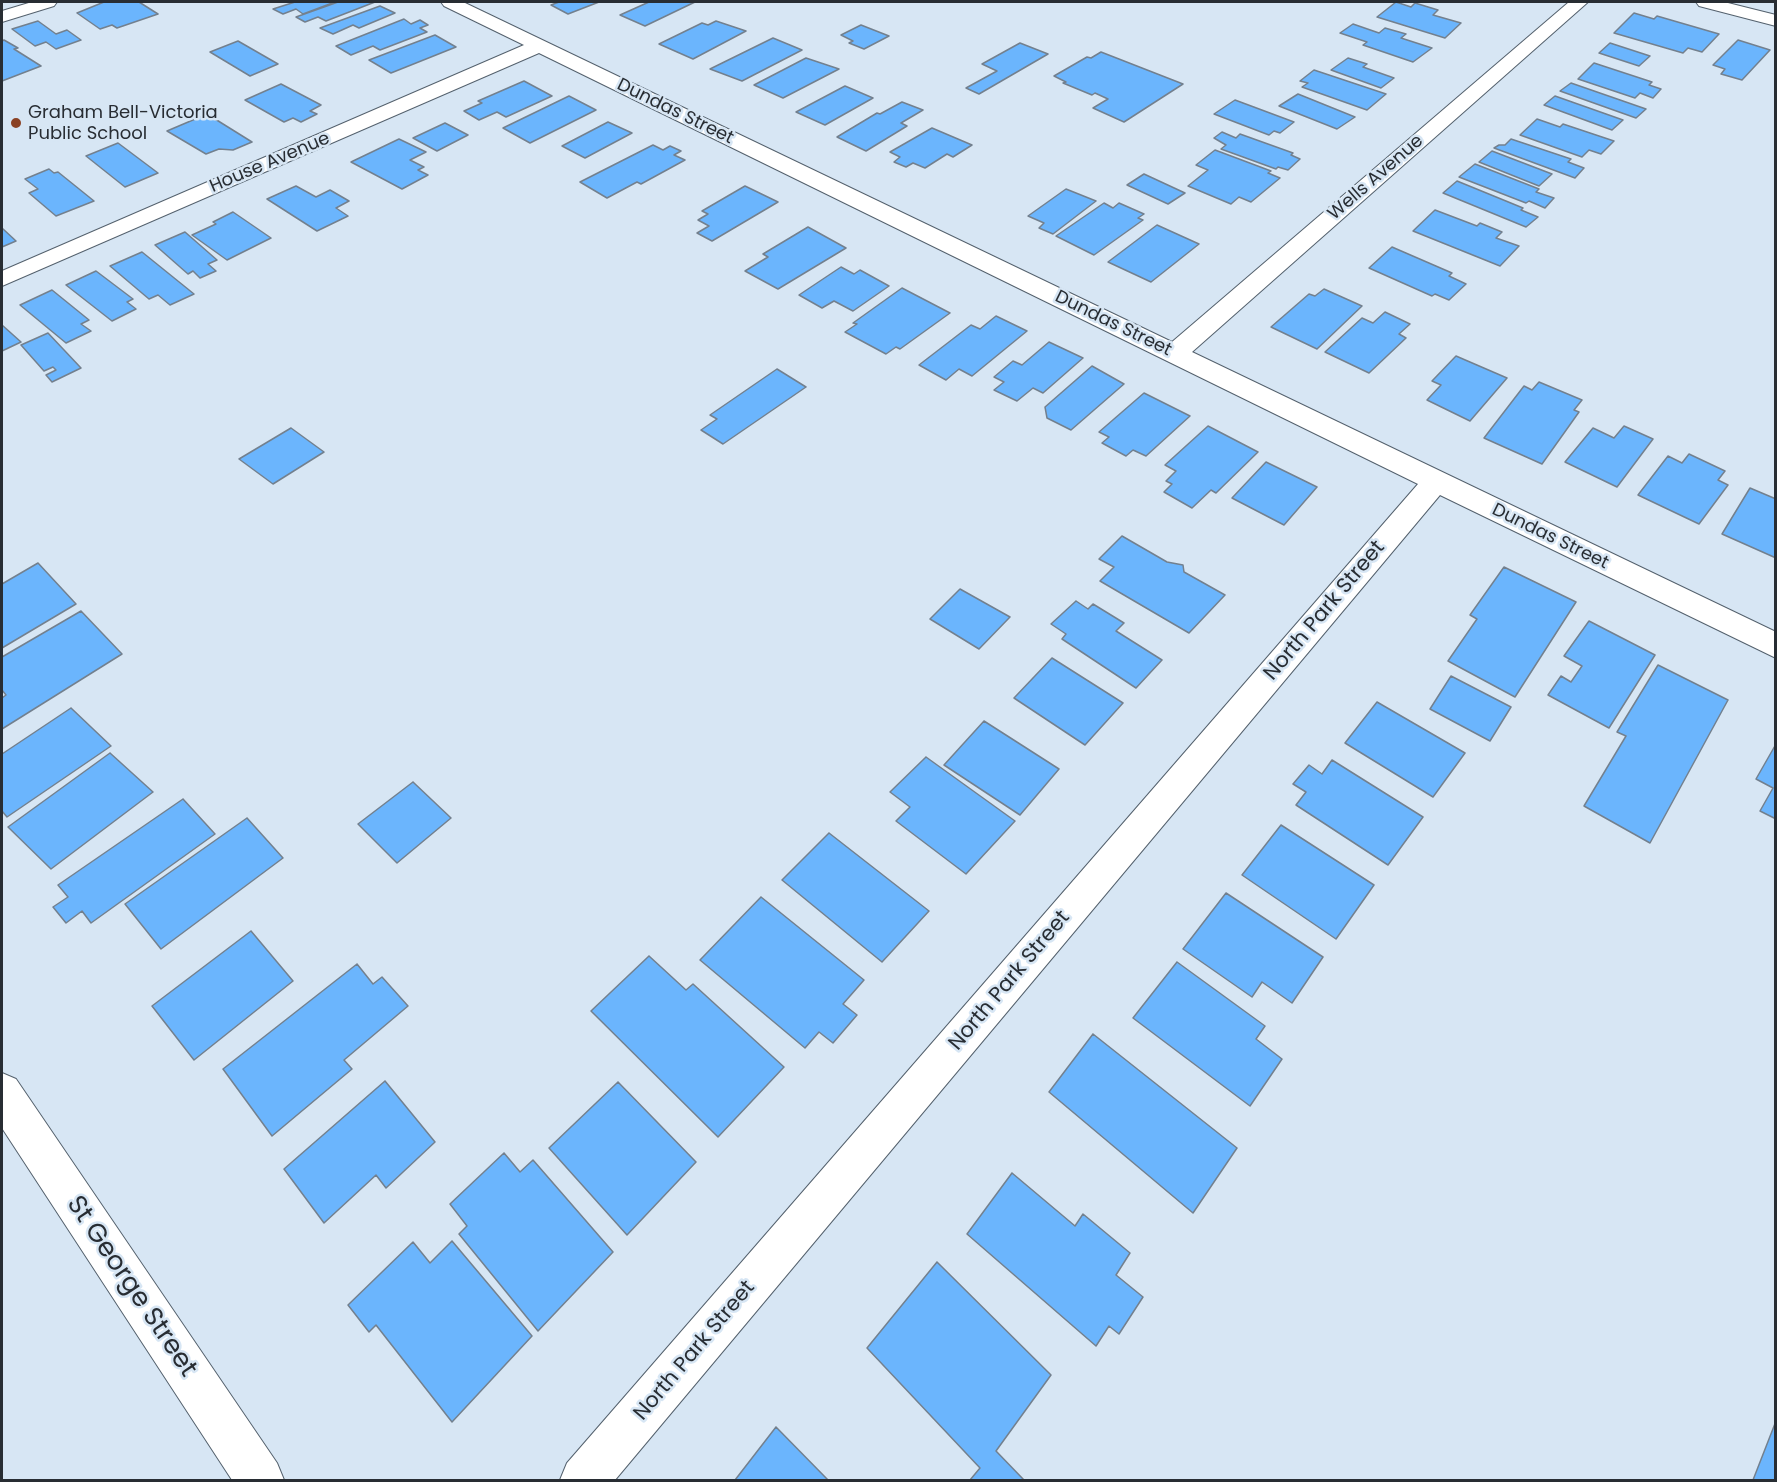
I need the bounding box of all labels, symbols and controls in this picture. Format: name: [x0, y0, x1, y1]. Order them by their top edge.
street label: Dundas Street: [613, 74, 737, 150]
place label: Graham Bell-Victoria Public School: [28, 102, 218, 144]
marker: Graham Bell-Victoria Public School: [9, 116, 23, 130]
street label: House Avenue: [207, 128, 333, 198]
street label: Wells Avenue: [1324, 131, 1428, 225]
street label: Dundas Street: [1051, 286, 1175, 362]
street label: Dundas Street: [1488, 499, 1612, 575]
street label: North Park Street: [1259, 536, 1391, 686]
street label: North Park Street: [944, 906, 1076, 1056]
street label: St George Street: [59, 1191, 203, 1383]
street label: North Park Street: [629, 1276, 761, 1426]

